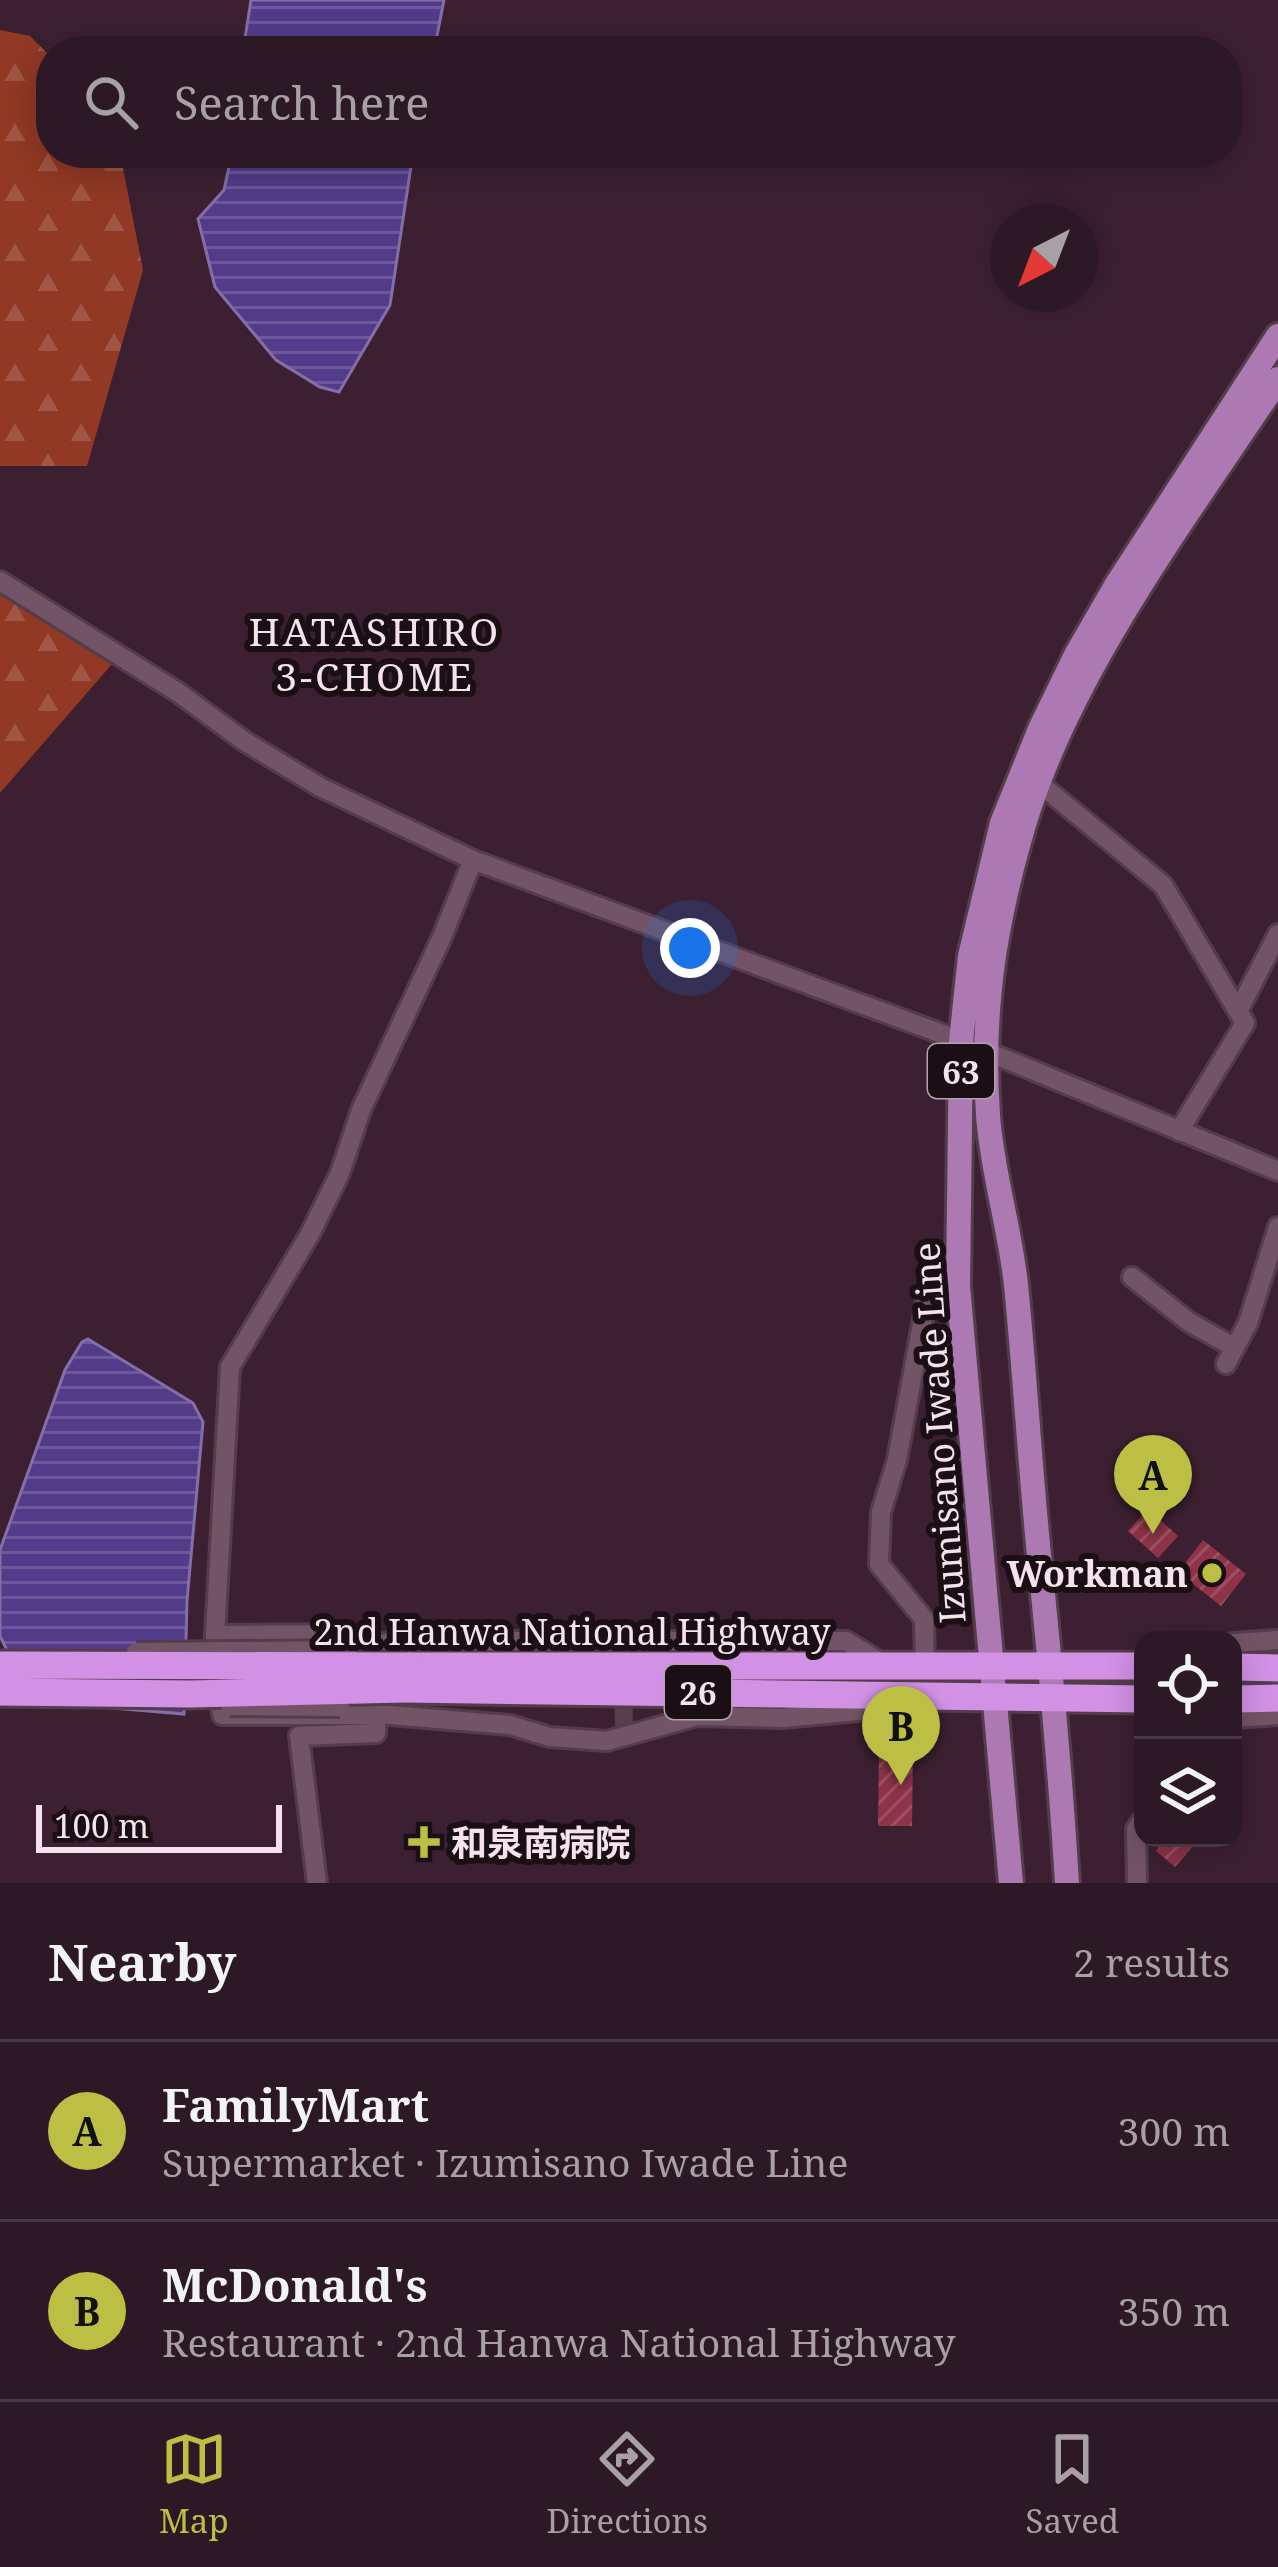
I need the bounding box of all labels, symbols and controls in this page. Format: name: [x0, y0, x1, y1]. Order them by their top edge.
search box: [36, 36, 1242, 168]
icon: search: [78, 69, 144, 135]
text: Search here: [174, 72, 429, 133]
north arrow: [990, 204, 1098, 312]
district label: HATASHIRO 3-CHOME: [249, 604, 501, 702]
your location: [660, 918, 720, 978]
road number: 63: [928, 1044, 994, 1098]
street label: Izumisano Iwade Line: [901, 1241, 977, 1625]
pin: A: [1114, 1435, 1192, 1534]
place label: Workman: [1007, 1549, 1188, 1598]
marker: Workman: [1199, 1560, 1225, 1586]
street label: 2nd Hanwa National Highway: [313, 1607, 831, 1656]
map controls: [1134, 1631, 1242, 1847]
button: locate: [1134, 1631, 1242, 1739]
road number: 26: [665, 1665, 731, 1719]
pin: B: [862, 1686, 940, 1785]
button: layers: [1134, 1739, 1242, 1847]
scale bar: [36, 1799, 282, 1852]
text: 100 m: [54, 1803, 149, 1848]
place label: 和泉南病院: [451, 1818, 631, 1867]
marker: 和泉南病院: [408, 1826, 440, 1858]
text: Nearby: [48, 1926, 236, 1996]
text: 2 results: [1073, 1935, 1230, 1988]
text: FamilyMart: [162, 2074, 429, 2135]
text: A: [72, 2104, 102, 2157]
text: 300 m: [1118, 2104, 1230, 2157]
text: Supermarket · Izumisano Iwade Line: [162, 2135, 848, 2188]
text: McDonald's: [162, 2254, 427, 2315]
text: B: [74, 2284, 100, 2337]
text: 350 m: [1118, 2284, 1230, 2337]
text: Restaurant · 2nd Hanwa National Highway: [162, 2315, 956, 2368]
tab: Map: [159, 2426, 229, 2543]
tab: Directions: [546, 2426, 708, 2543]
tab: Saved: [1026, 2426, 1119, 2543]

